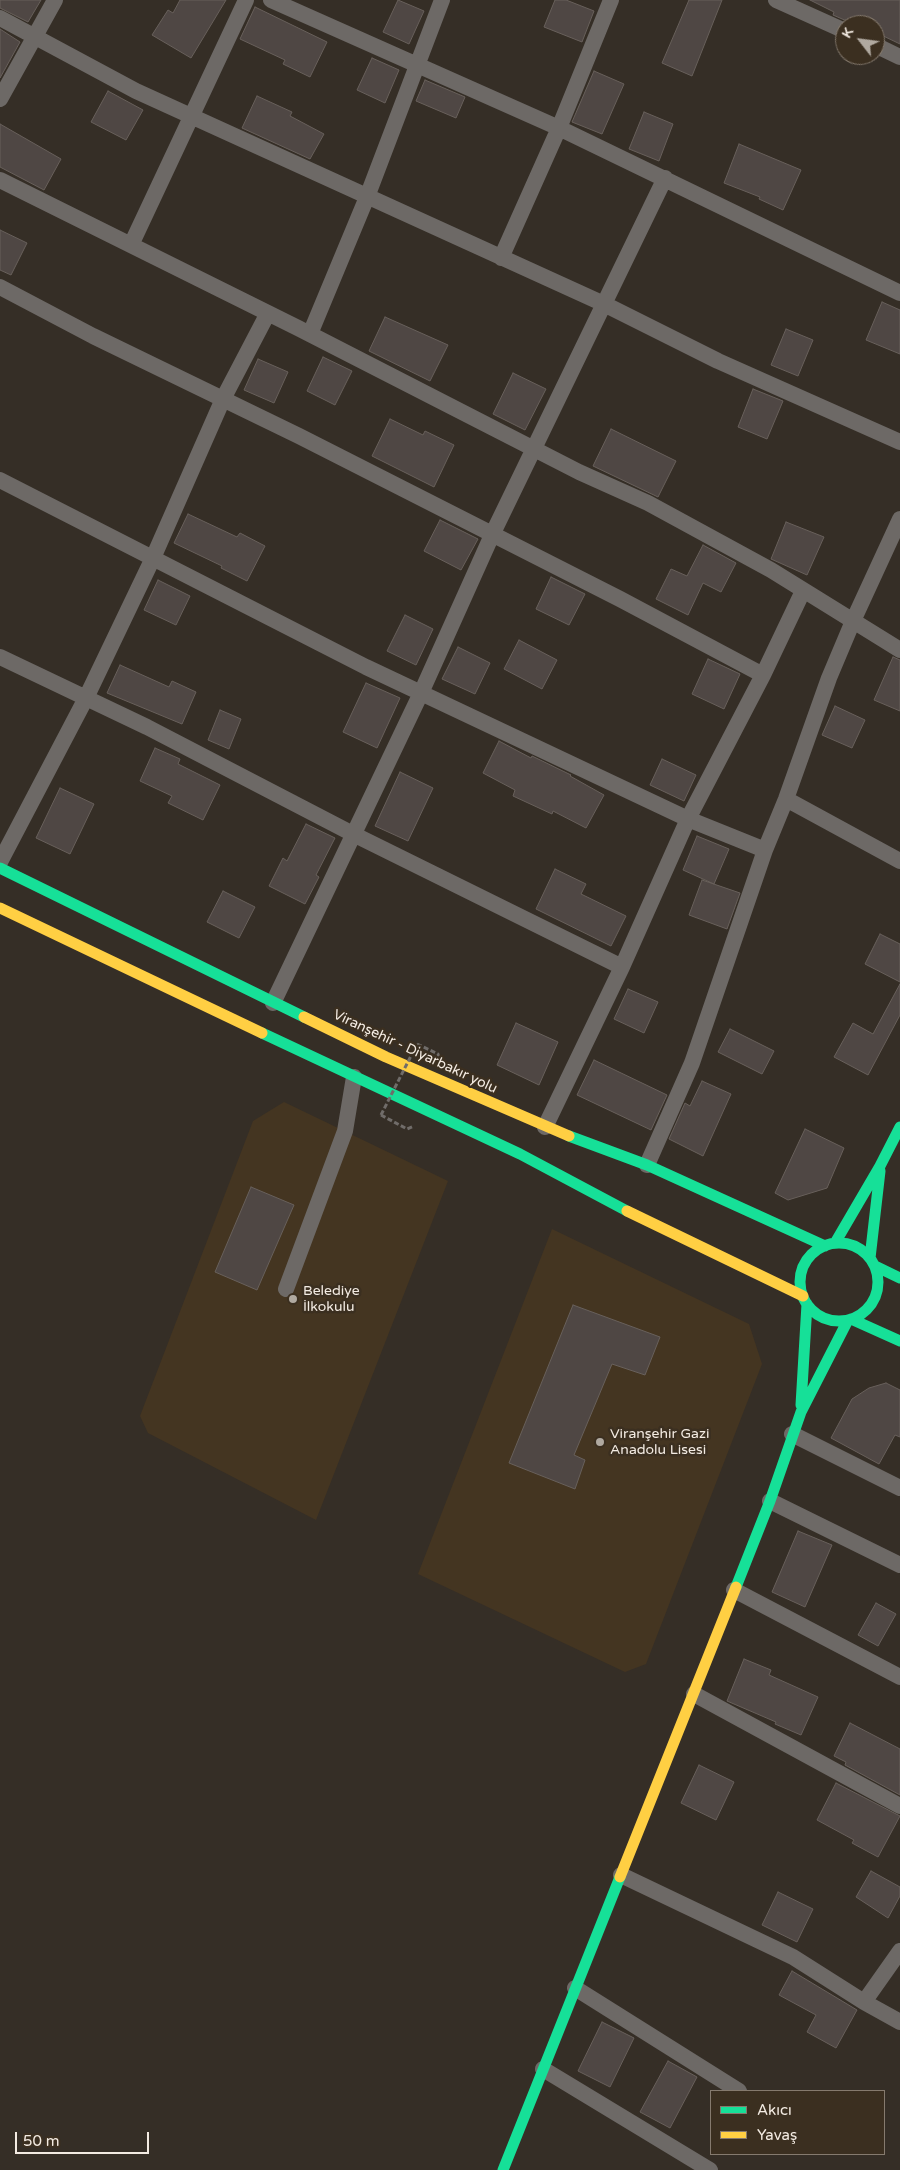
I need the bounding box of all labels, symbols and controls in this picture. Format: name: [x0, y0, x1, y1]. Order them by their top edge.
north arrow: [835, 15, 885, 65]
text: K: [838, 24, 857, 41]
street label: Viranşehir - Diyarbakır yolu: [330, 1007, 500, 1097]
place label: Belediye İlkokulu: [303, 1283, 360, 1315]
marker: Belediye İlkokulu: [287, 1293, 299, 1305]
place label: Viranşehir Gazi Anadolu Lisesi: [610, 1426, 709, 1458]
marker: Viranşehir Gazi Anadolu Lisesi: [594, 1436, 606, 1448]
legend: [710, 2090, 885, 2155]
text: Akıcı: [757, 2101, 792, 2119]
scale bar: [18, 2122, 151, 2154]
text: Yavaş: [757, 2126, 797, 2144]
text: 50 m: [23, 2132, 60, 2150]

